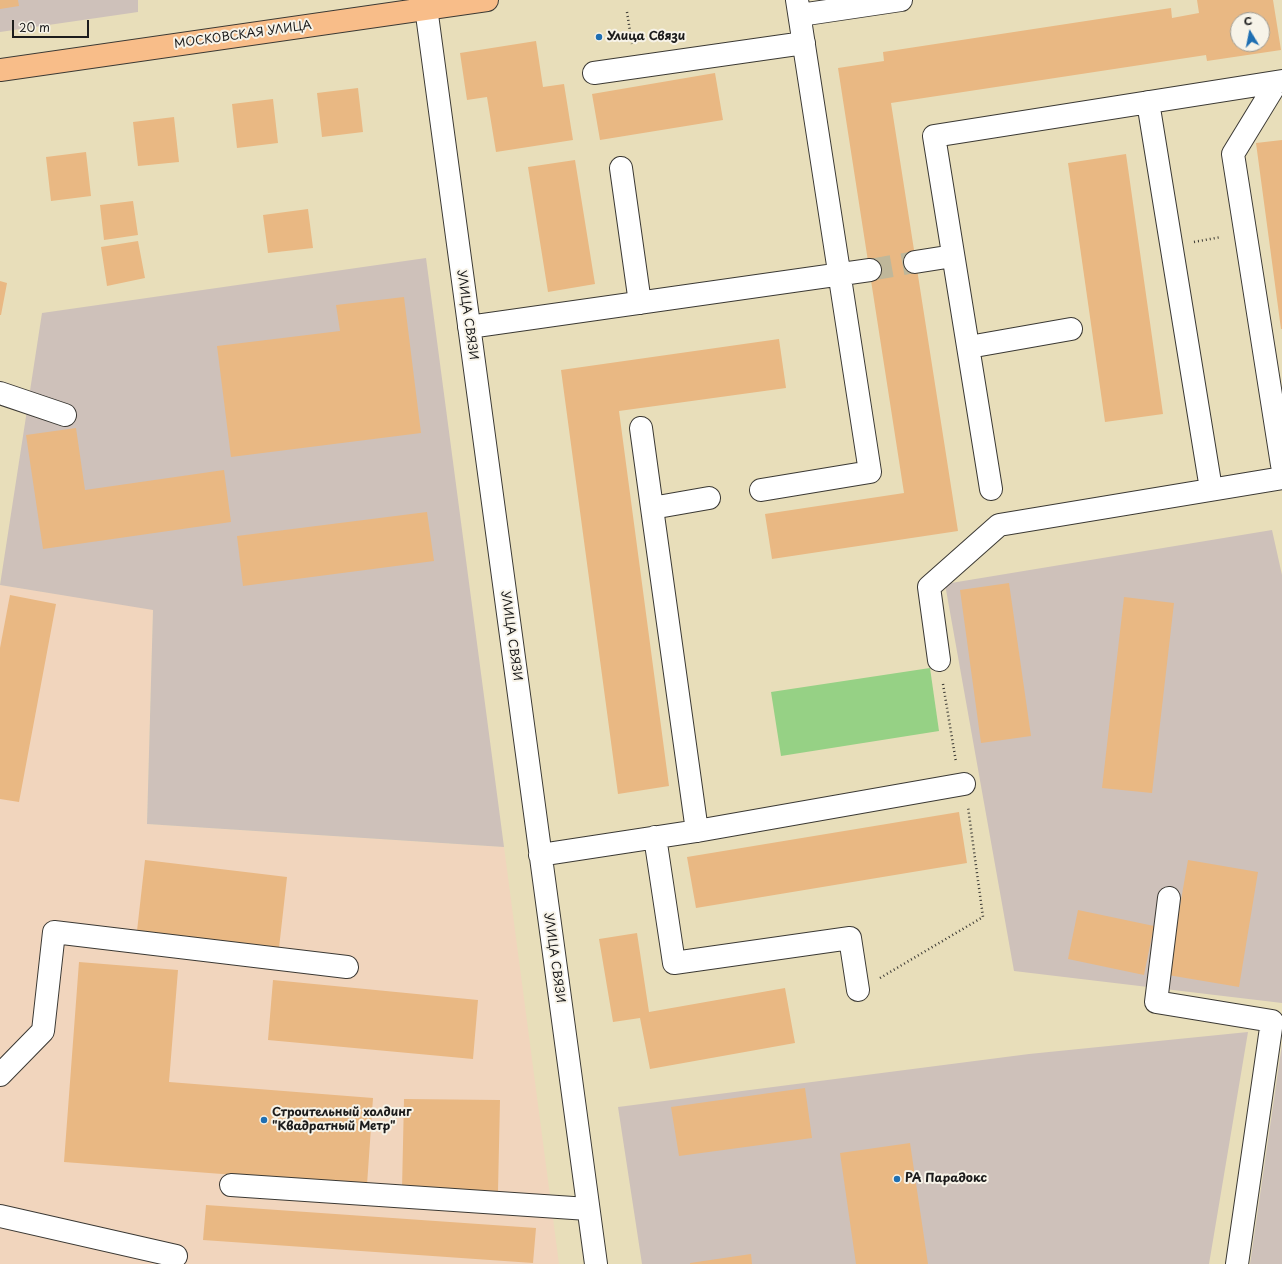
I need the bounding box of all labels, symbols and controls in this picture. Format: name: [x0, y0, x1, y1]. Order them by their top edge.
scale bar: [14, 12, 91, 38]
north arrow: [1230, 12, 1270, 52]
text: С: [1242, 12, 1254, 30]
text: 20 m: [19, 18, 50, 36]
street label: МОСКОВСКАЯ УЛИЦА: [173, 18, 313, 52]
place label: Улица Связи: [607, 30, 685, 44]
marker: Улица Связи: [594, 32, 604, 42]
street label: УЛИЦА СВЯЗИ: [454, 269, 480, 361]
street label: УЛИЦА СВЯЗИ: [498, 590, 524, 682]
street label: УЛИЦА СВЯЗИ: [541, 912, 567, 1004]
place label: Строительный холдинг "Квадратный Метр": [272, 1106, 412, 1134]
marker: Строительный холдинг "Квадратный Метр": [259, 1115, 269, 1125]
place label: РА Парадокс: [905, 1172, 987, 1186]
marker: РА Парадокс: [892, 1174, 902, 1184]

